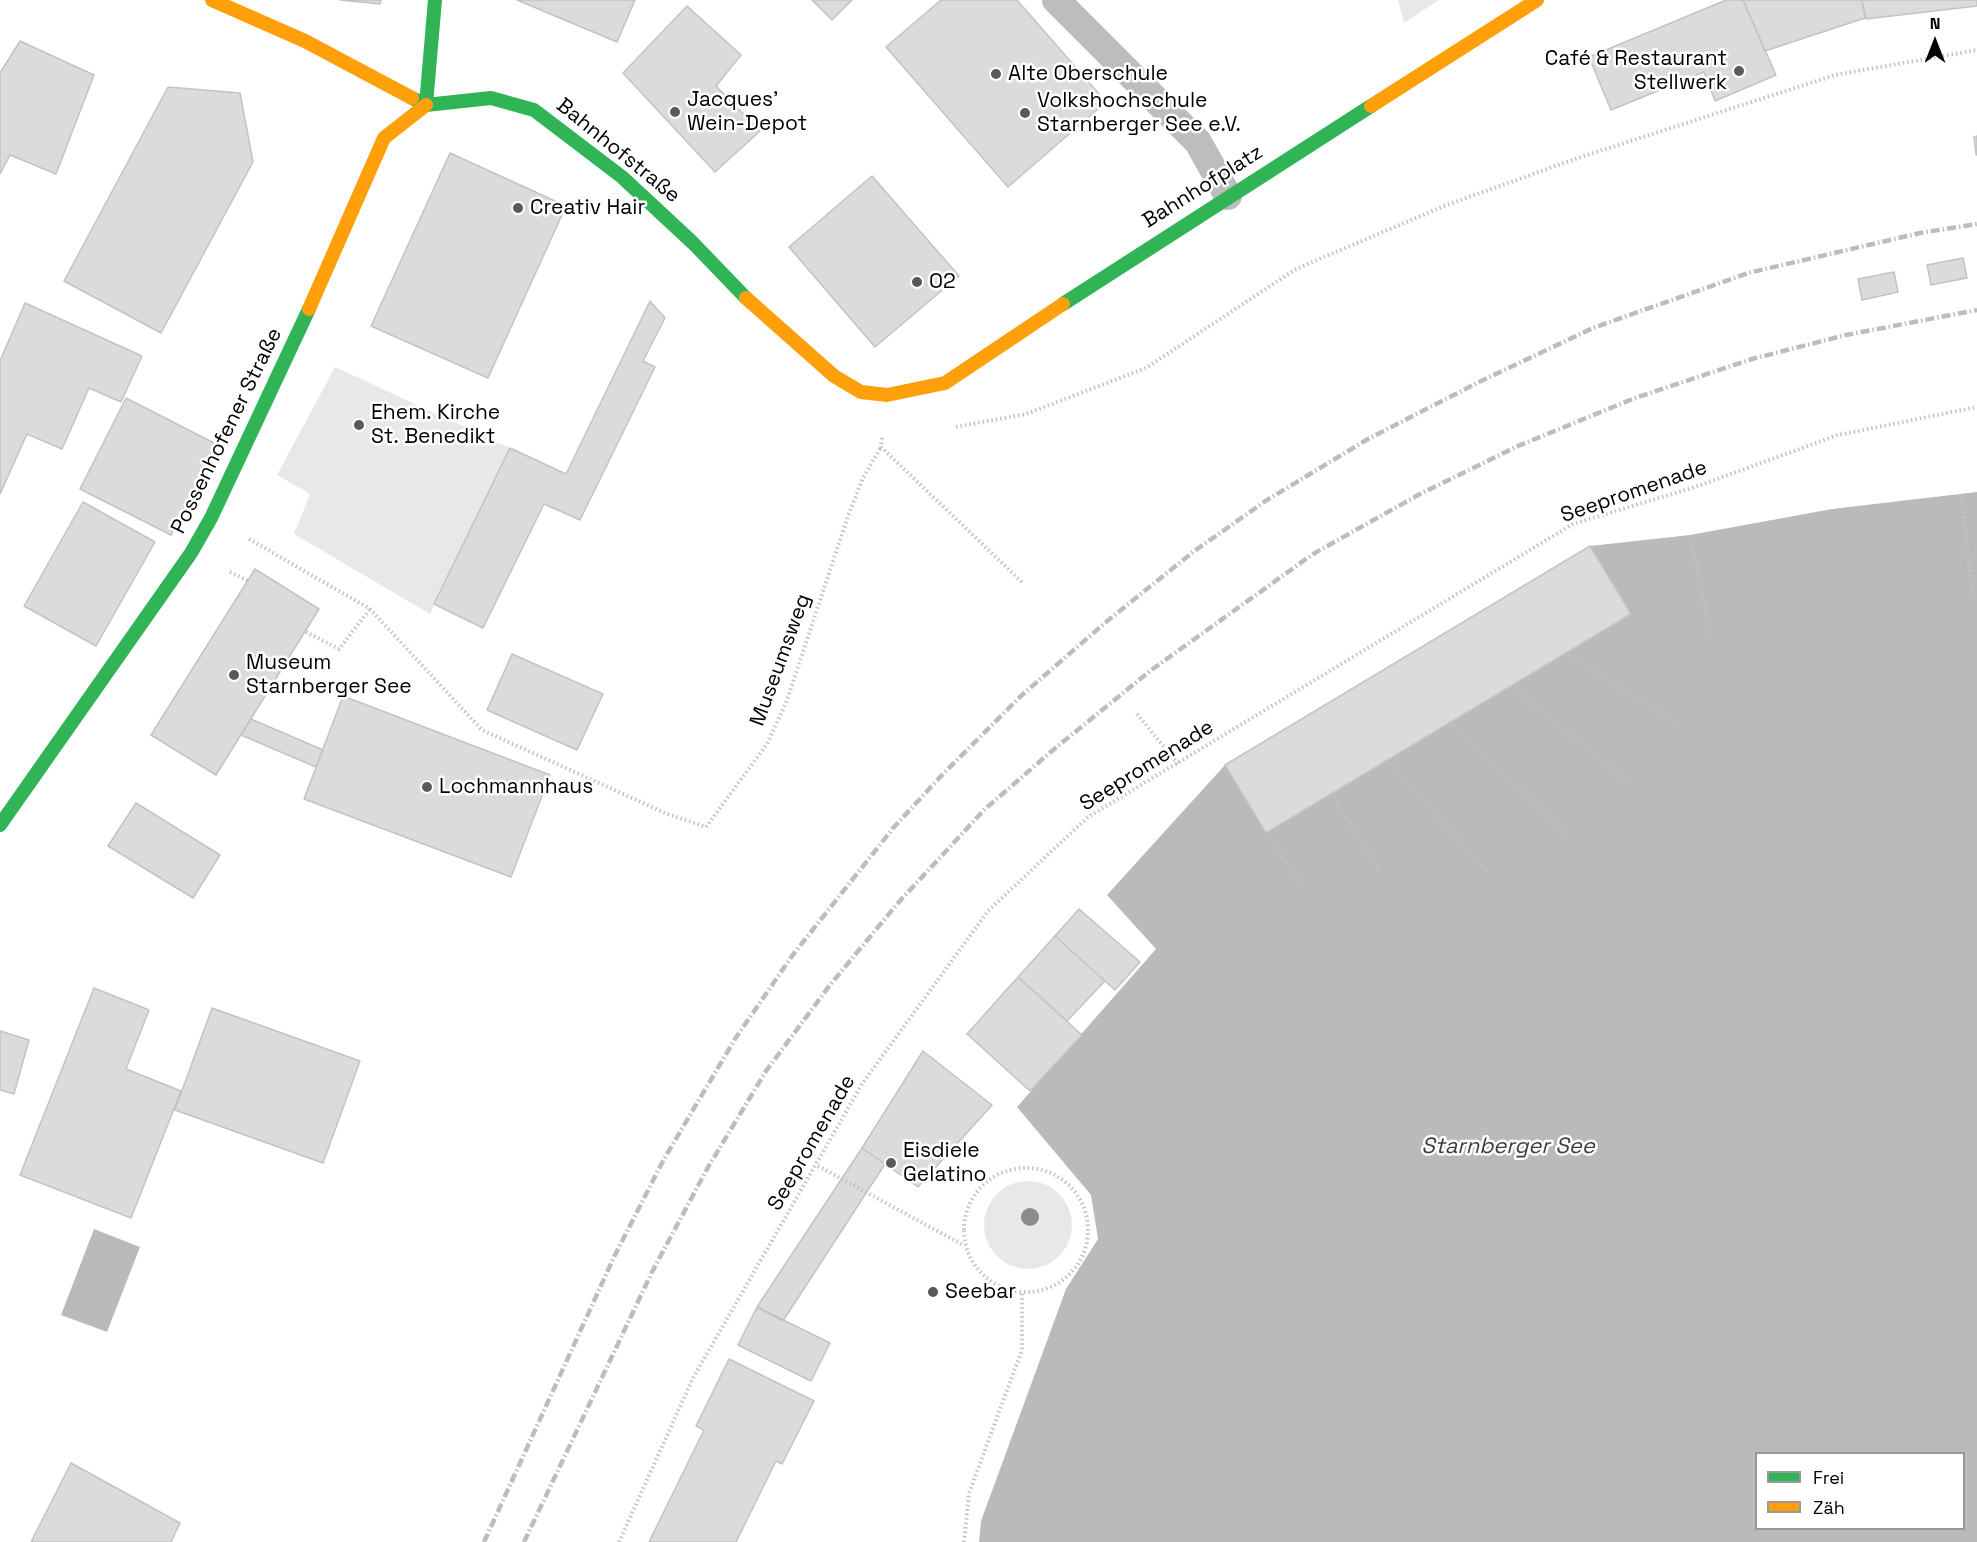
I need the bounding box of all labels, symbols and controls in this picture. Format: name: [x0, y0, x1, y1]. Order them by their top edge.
north arrow: [1905, 12, 1965, 72]
text: N: [1930, 13, 1940, 34]
place label: Café & Restaurant Stellwerk: [1545, 46, 1727, 96]
place label: Alte Oberschule: [1008, 61, 1168, 87]
marker: Café & Restaurant Stellwerk: [1732, 64, 1746, 78]
marker: Alte Oberschule: [989, 67, 1003, 81]
place label: Jacques’ Wein-Depot: [687, 87, 807, 137]
place label: Volkshochschule Starnberger See e.V.: [1037, 88, 1241, 138]
street label: Bahnhofstraße: [551, 93, 685, 209]
marker: Jacques’ Wein-Depot: [668, 105, 682, 119]
marker: Volkshochschule Starnberger See e.V.: [1018, 106, 1032, 120]
street label: Bahnhofplatz: [1138, 140, 1268, 234]
place label: Creativ Hair: [530, 195, 645, 221]
marker: Creativ Hair: [511, 201, 525, 215]
place label: O2: [929, 269, 956, 295]
marker: O2: [910, 275, 924, 289]
street label: Possenhofener Straße: [166, 324, 288, 538]
place label: Ehem. Kirche St. Benedikt: [371, 400, 500, 450]
marker: Ehem. Kirche St. Benedikt: [352, 418, 366, 432]
street label: Seepromenade: [1558, 455, 1710, 529]
street label: Museumsweg: [745, 590, 817, 730]
place label: Museum Starnberger See: [246, 650, 412, 700]
marker: Museum Starnberger See: [227, 668, 241, 682]
street label: Seepromenade: [1075, 715, 1219, 817]
place label: Lochmannhaus: [439, 774, 593, 800]
marker: Lochmannhaus: [420, 780, 434, 794]
street label: Seepromenade: [763, 1070, 861, 1216]
water label: Starnberger See: [1421, 1134, 1595, 1160]
place label: Eisdiele Gelatino: [903, 1138, 987, 1188]
marker: Eisdiele Gelatino: [884, 1156, 898, 1170]
place label: Seebar: [945, 1279, 1016, 1305]
marker: Seebar: [926, 1285, 940, 1299]
legend: [1755, 1452, 1965, 1530]
text: Frei: [1813, 1466, 1844, 1489]
text: Zäh: [1813, 1496, 1845, 1519]

